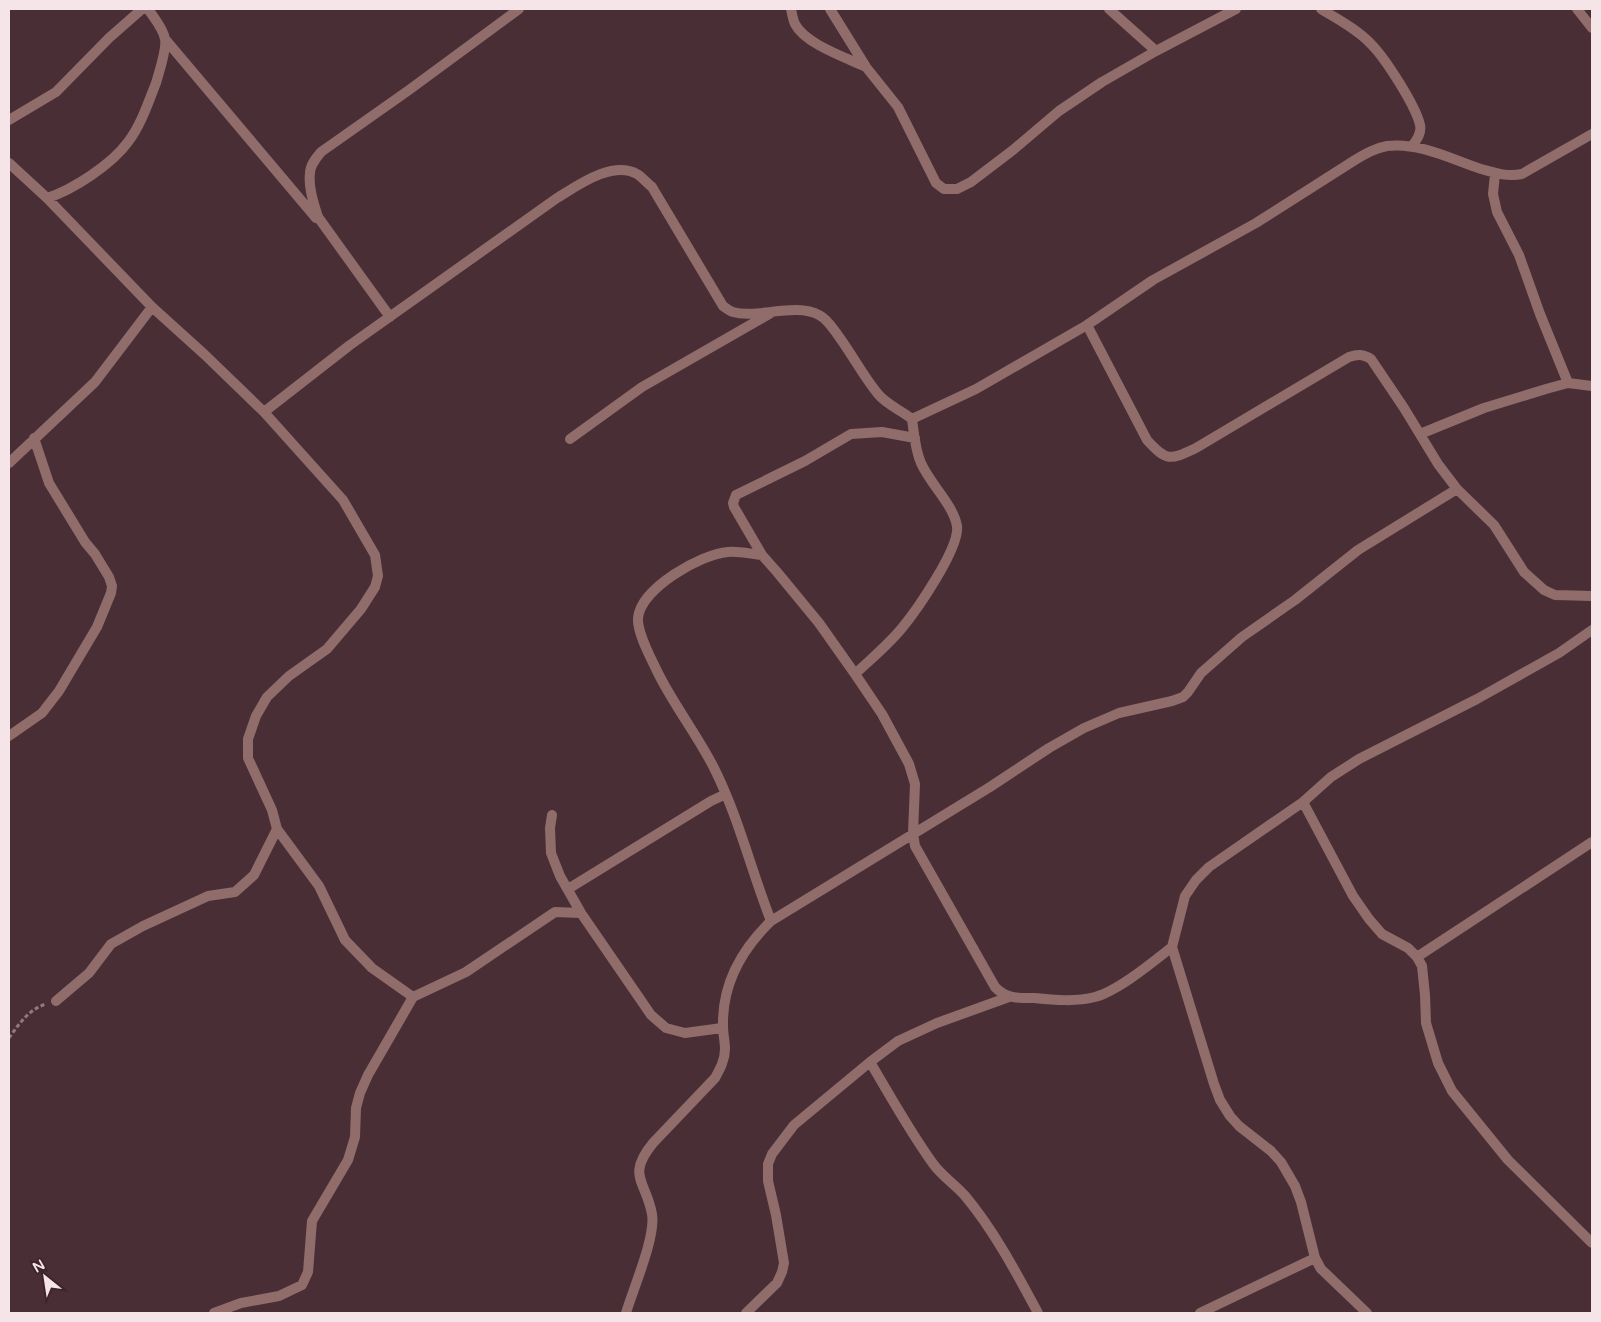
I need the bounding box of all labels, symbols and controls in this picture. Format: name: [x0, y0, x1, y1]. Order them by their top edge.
north arrow: [20, 1252, 70, 1302]
text: N: [30, 1256, 48, 1276]

